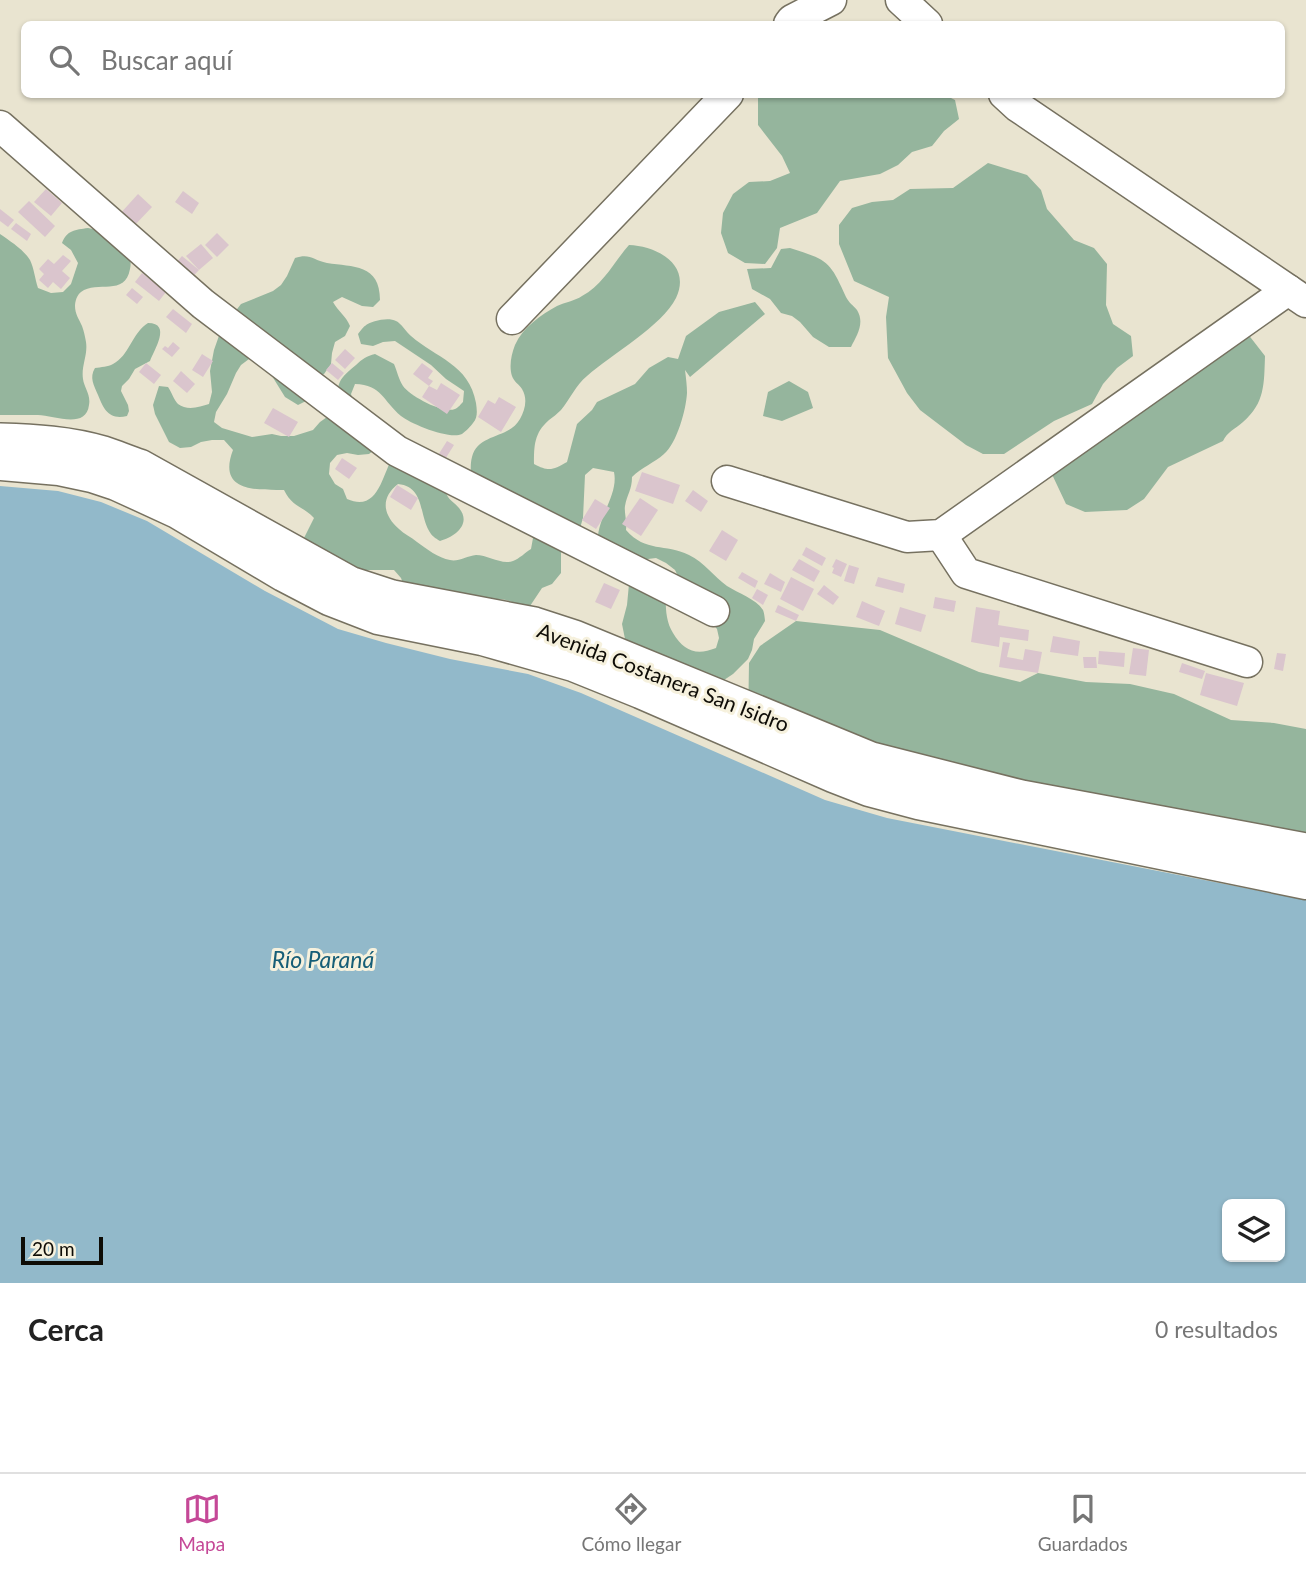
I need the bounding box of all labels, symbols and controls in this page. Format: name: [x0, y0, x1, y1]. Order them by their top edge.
search box: [21, 21, 1285, 98]
icon: search: [45, 41, 83, 79]
text: Buscar aquí: [101, 44, 232, 76]
street label: Avenida Costanera San Isidro: [534, 617, 793, 736]
water label: Río Paraná: [272, 945, 375, 973]
map controls: [1222, 1199, 1285, 1262]
button: layers: [1222, 1199, 1285, 1262]
scale bar: [21, 1234, 103, 1266]
text: 20 m: [32, 1237, 75, 1260]
text: Cerca: [28, 1311, 104, 1347]
text: 0 resultados: [1155, 1315, 1278, 1343]
tab: Mapa: [178, 1490, 225, 1555]
tab: Cómo llegar: [582, 1490, 681, 1555]
tab: Guardados: [1038, 1490, 1128, 1555]

